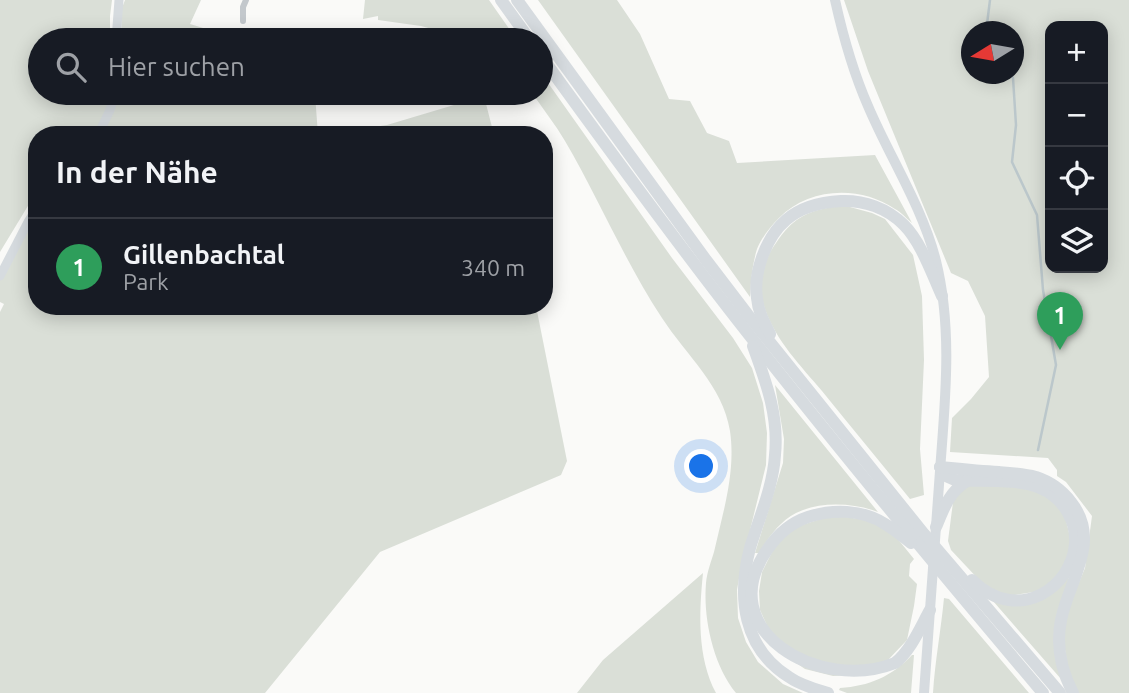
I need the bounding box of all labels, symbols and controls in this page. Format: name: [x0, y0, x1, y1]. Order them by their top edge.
north arrow: [961, 21, 1024, 84]
map controls: [1045, 21, 1108, 273]
button: +: [1045, 21, 1108, 84]
search box: [28, 28, 553, 105]
icon: search: [52, 48, 90, 86]
text: Hier suchen: [108, 52, 245, 81]
button: −: [1045, 84, 1108, 147]
button: locate: [1045, 147, 1108, 210]
text: In der Nähe: [56, 155, 218, 189]
button: layers: [1045, 210, 1108, 273]
text: Gillenbachtal: [123, 240, 285, 269]
text: 1: [73, 255, 85, 280]
text: 340 m: [461, 255, 525, 280]
text: Park: [123, 269, 169, 294]
pin: 1: [1037, 292, 1083, 350]
your location: [684, 449, 718, 483]

